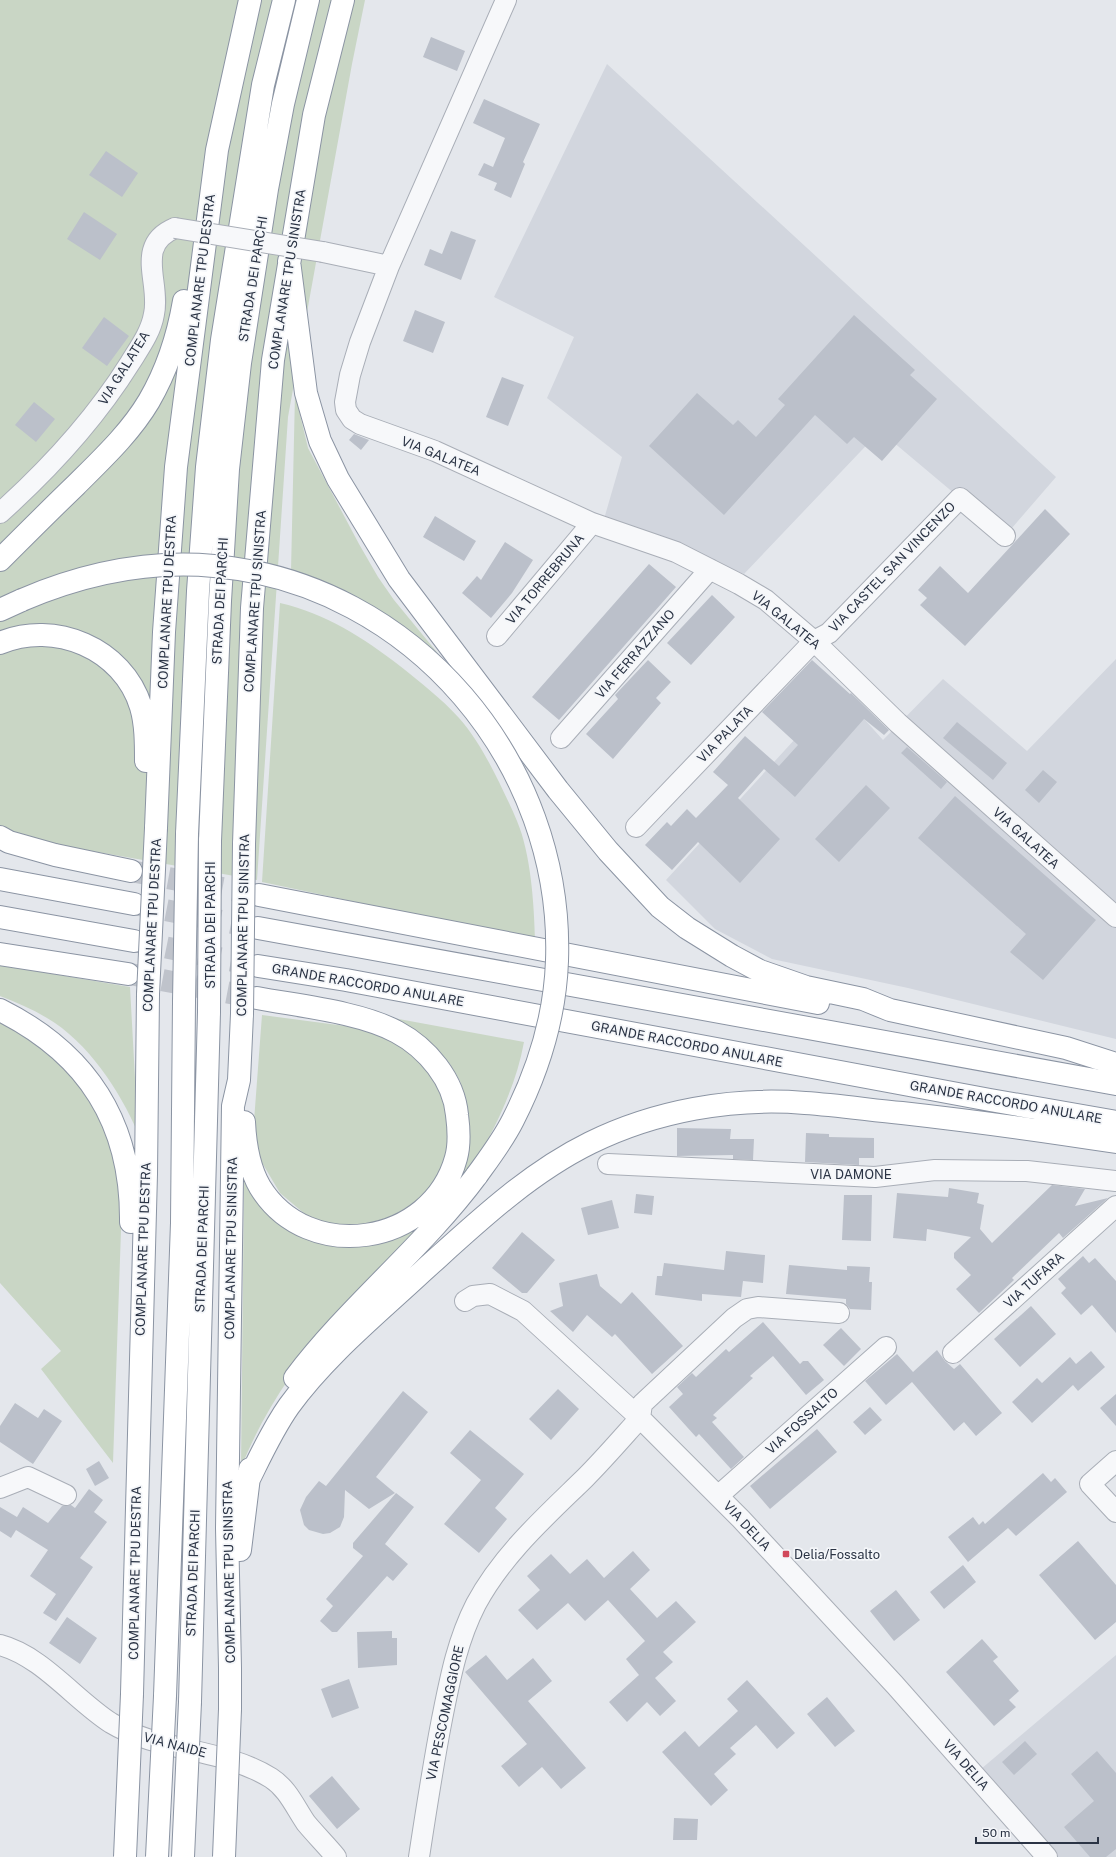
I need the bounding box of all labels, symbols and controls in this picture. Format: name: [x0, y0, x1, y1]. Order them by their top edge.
street label: COMPLANARE TPU SINISTRA: [265, 188, 309, 370]
street label: COMPLANARE TPU DESTRA: [182, 193, 218, 367]
street label: STRADA DEI PARCHI: [236, 215, 270, 343]
street label: VIA GALATEA: [95, 328, 153, 408]
street label: VIA GALATEA: [399, 433, 483, 479]
street label: VIA CASTEL SAN VINCENZO: [826, 499, 958, 635]
street label: COMPLANARE TPU SINISTRA: [241, 509, 269, 693]
street label: COMPLANARE TPU DESTRA: [155, 515, 179, 689]
street label: VIA TORREBRUNA: [503, 531, 587, 627]
street label: STRADA DEI PARCHI: [209, 537, 231, 665]
street label: VIA GALATEA: [749, 588, 823, 652]
street label: VIA FERRAZZANO: [592, 606, 678, 702]
street label: VIA PALATA: [694, 702, 756, 766]
street label: VIA GALATEA: [990, 804, 1062, 872]
street label: COMPLANARE TPU SINISTRA: [234, 834, 252, 1016]
street label: COMPLANARE TPU DESTRA: [140, 838, 164, 1012]
street label: STRADA DEI PARCHI: [203, 861, 218, 989]
street label: GRANDE RACCORDO ANULARE: [271, 961, 465, 1009]
street label: GRANDE RACCORDO ANULARE: [590, 1018, 784, 1070]
street label: GRANDE RACCORDO ANULARE: [909, 1078, 1103, 1126]
street label: COMPLANARE TPU SINISTRA: [222, 1157, 240, 1339]
street label: COMPLANARE TPU DESTRA: [132, 1162, 154, 1336]
street label: VIA DAMONE: [810, 1167, 892, 1182]
street label: STRADA DEI PARCHI: [192, 1185, 212, 1313]
street label: VIA TUFARA: [1001, 1249, 1067, 1311]
street label: VIA FOSSALTO: [763, 1385, 841, 1457]
street label: COMPLANARE TPU SINISTRA: [220, 1481, 238, 1663]
street label: COMPLANARE TPU DESTRA: [126, 1486, 144, 1660]
street label: VIA DELIA: [720, 1498, 774, 1554]
street label: STRADA DEI PARCHI: [183, 1509, 203, 1637]
place label: Delia/Fossalto: [794, 1547, 880, 1562]
marker: Delia/Fossalto: [781, 1549, 791, 1559]
street label: VIA PESCOMAGGIORE: [423, 1644, 467, 1782]
street label: VIA NAIDE: [142, 1729, 208, 1761]
street label: VIA DELIA: [940, 1737, 992, 1793]
scale bar: [976, 1819, 1098, 1845]
text: 50 m: [982, 1826, 1010, 1840]

